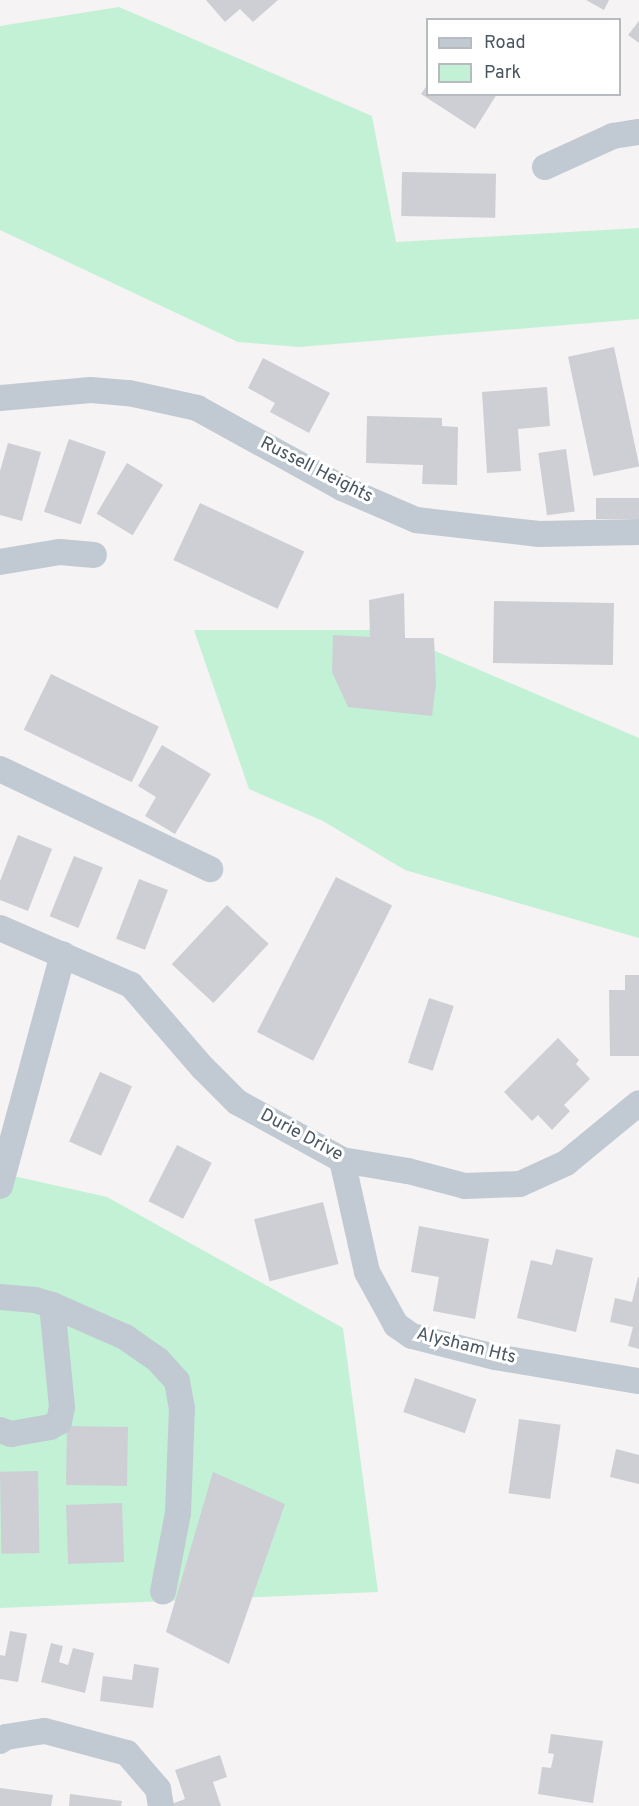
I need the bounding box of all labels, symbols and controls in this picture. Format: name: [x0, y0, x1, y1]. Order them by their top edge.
legend: [426, 18, 621, 96]
text: Road: [484, 32, 526, 55]
text: Park: [484, 62, 521, 85]
street label: Russell Heights: [256, 433, 376, 509]
street label: Durie Drive: [256, 1105, 346, 1167]
street label: Alysham Hts: [414, 1324, 518, 1370]

